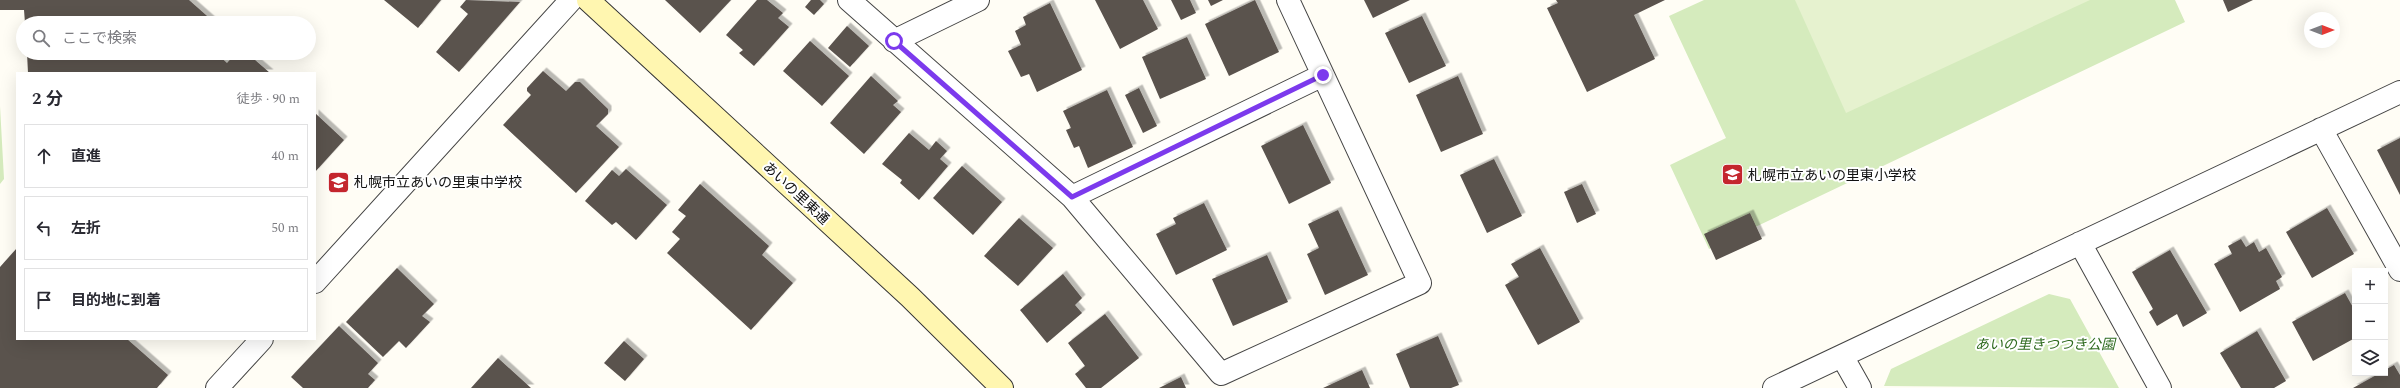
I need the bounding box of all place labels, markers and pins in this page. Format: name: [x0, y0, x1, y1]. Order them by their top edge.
school or university icon: 札幌市立あいの里東小学校: [1719, 162, 1745, 188]
place label: 札幌市立あいの里東小学校: [1748, 165, 1916, 186]
school or university icon: 札幌市立あいの里東中学校: [325, 169, 351, 195]
place label: 札幌市立あいの里東中学校: [354, 172, 522, 193]

